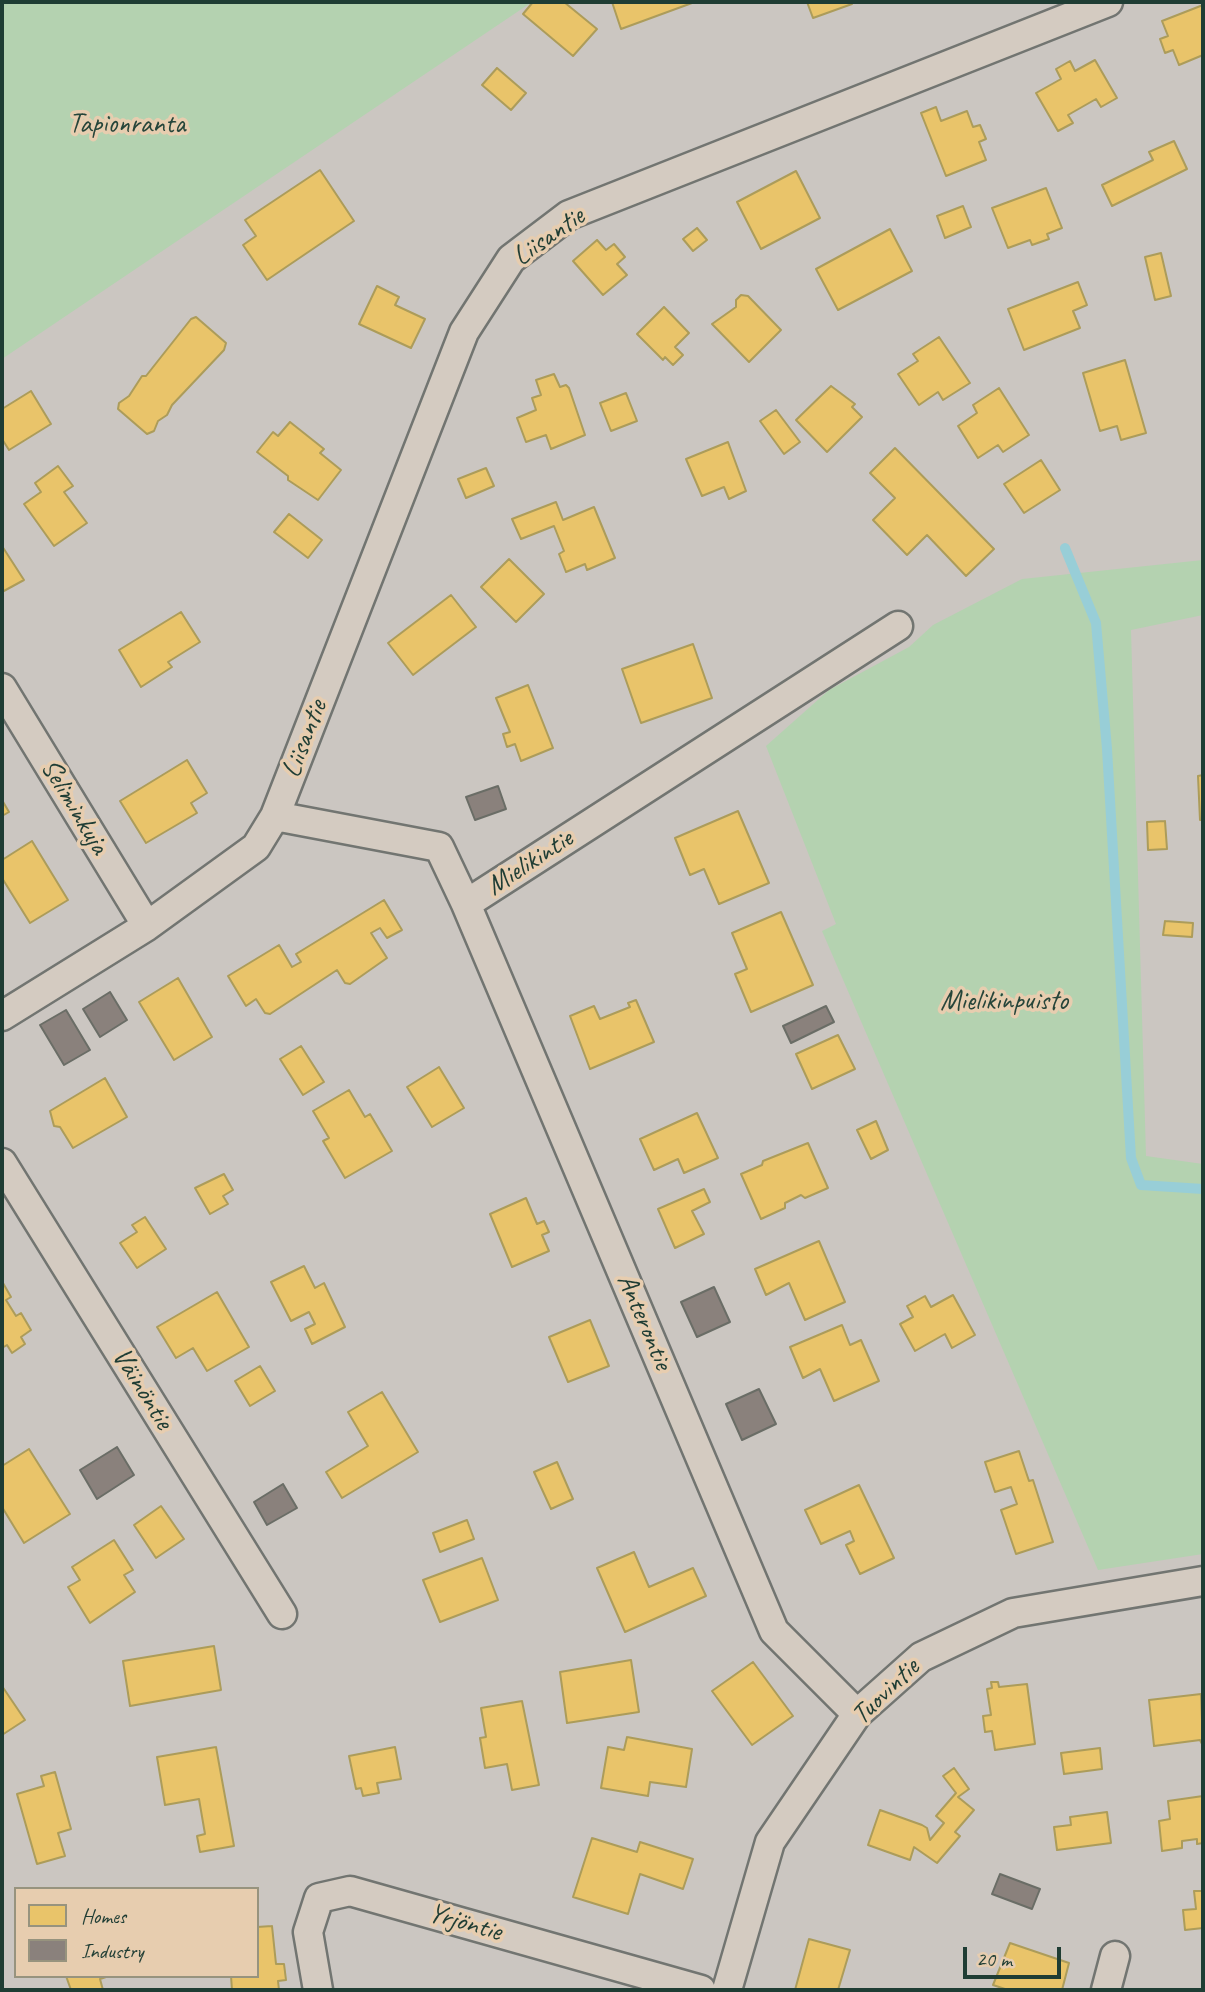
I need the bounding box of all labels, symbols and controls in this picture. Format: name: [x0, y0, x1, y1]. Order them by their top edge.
park label: Tapionranta: [69, 108, 185, 142]
street label: Liisantie: [507, 200, 591, 274]
street label: Liisantie: [275, 696, 335, 782]
street label: Seliminkuja: [33, 753, 115, 861]
street label: Mielikintie: [480, 823, 580, 903]
park label: Mielikinpuisto: [940, 985, 1068, 1019]
street label: Anterontie: [609, 1269, 679, 1375]
street label: Väinöntie: [104, 1342, 180, 1436]
street label: Tuovintie: [845, 1652, 927, 1732]
legend: [14, 1887, 259, 1978]
street label: Yrjöntie: [425, 1897, 505, 1949]
text: Homes: [81, 1903, 126, 1929]
scale bar: [967, 1932, 1065, 1976]
text: Industry: [81, 1938, 144, 1964]
text: 20 m: [976, 1946, 1012, 1972]

